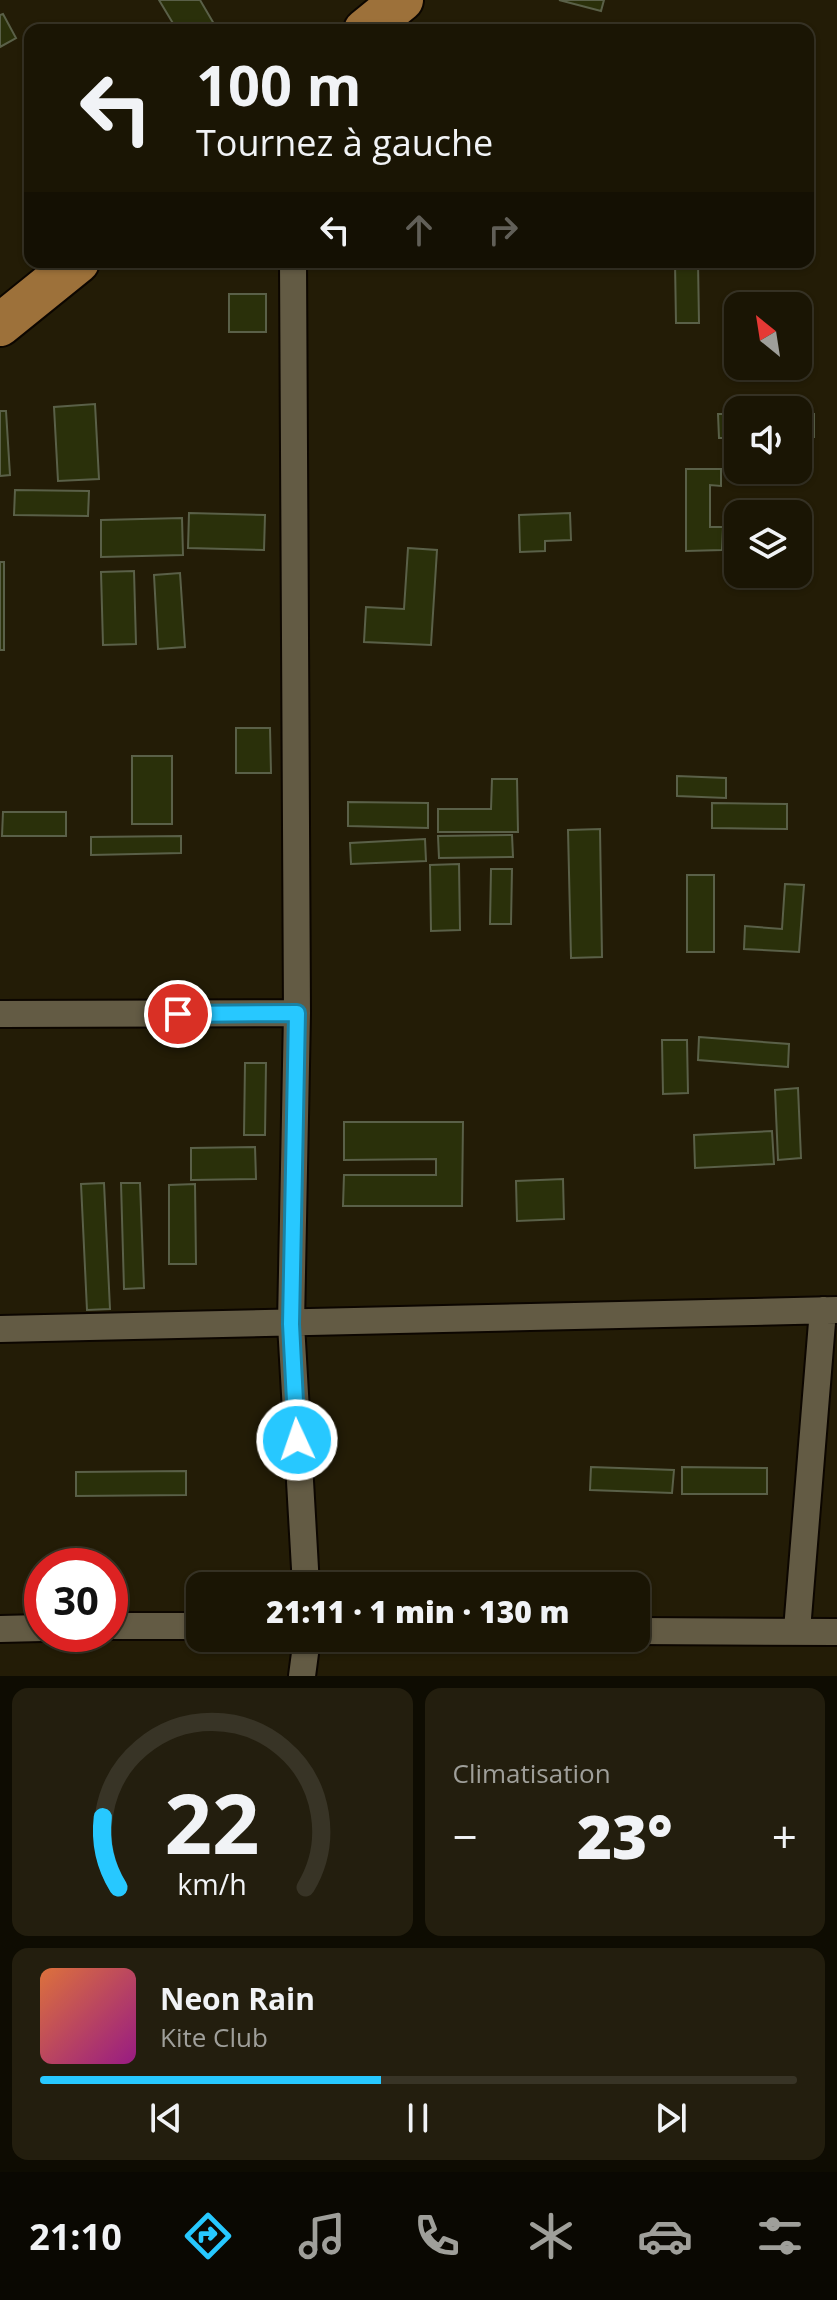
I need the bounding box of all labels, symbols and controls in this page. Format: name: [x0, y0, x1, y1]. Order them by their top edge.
text: 100 m: [196, 46, 362, 122]
icon: left: [64, 56, 168, 160]
text: Tournez à gauche: [196, 118, 493, 167]
icon: left: [313, 208, 357, 252]
icon: ahead: [397, 208, 441, 252]
icon: right: [481, 208, 525, 252]
north arrow: [724, 292, 812, 380]
map controls: [724, 292, 812, 588]
button: sound: [724, 396, 812, 484]
button: layers: [724, 500, 812, 588]
pin: [144, 980, 212, 1048]
icon: arrive: [156, 992, 200, 1036]
position arrow: [255, 1398, 339, 1482]
speed limit sign: 30: [24, 1548, 128, 1652]
text: 21:11 · 1 min · 130 m: [266, 1591, 570, 1632]
text: Climatisation: [453, 1755, 611, 1791]
text: 22: [165, 1765, 260, 1878]
text: 23°: [577, 1795, 673, 1877]
text: −: [453, 1806, 478, 1866]
text: +: [772, 1806, 797, 1866]
text: km/h: [178, 1864, 247, 1903]
text: Neon Rain: [160, 1978, 315, 2019]
text: Kite Club: [160, 2019, 268, 2055]
icon: previous: [144, 2096, 188, 2140]
icon: pause: [396, 2096, 440, 2140]
icon: next: [649, 2096, 693, 2140]
icon: directions: [180, 2208, 236, 2264]
icon: music: [294, 2208, 350, 2264]
icon: phone: [409, 2208, 465, 2264]
icon: climate: [523, 2208, 579, 2264]
icon: car: [637, 2208, 693, 2264]
icon: filters: [752, 2208, 808, 2264]
text: 21:10: [29, 2212, 122, 2261]

